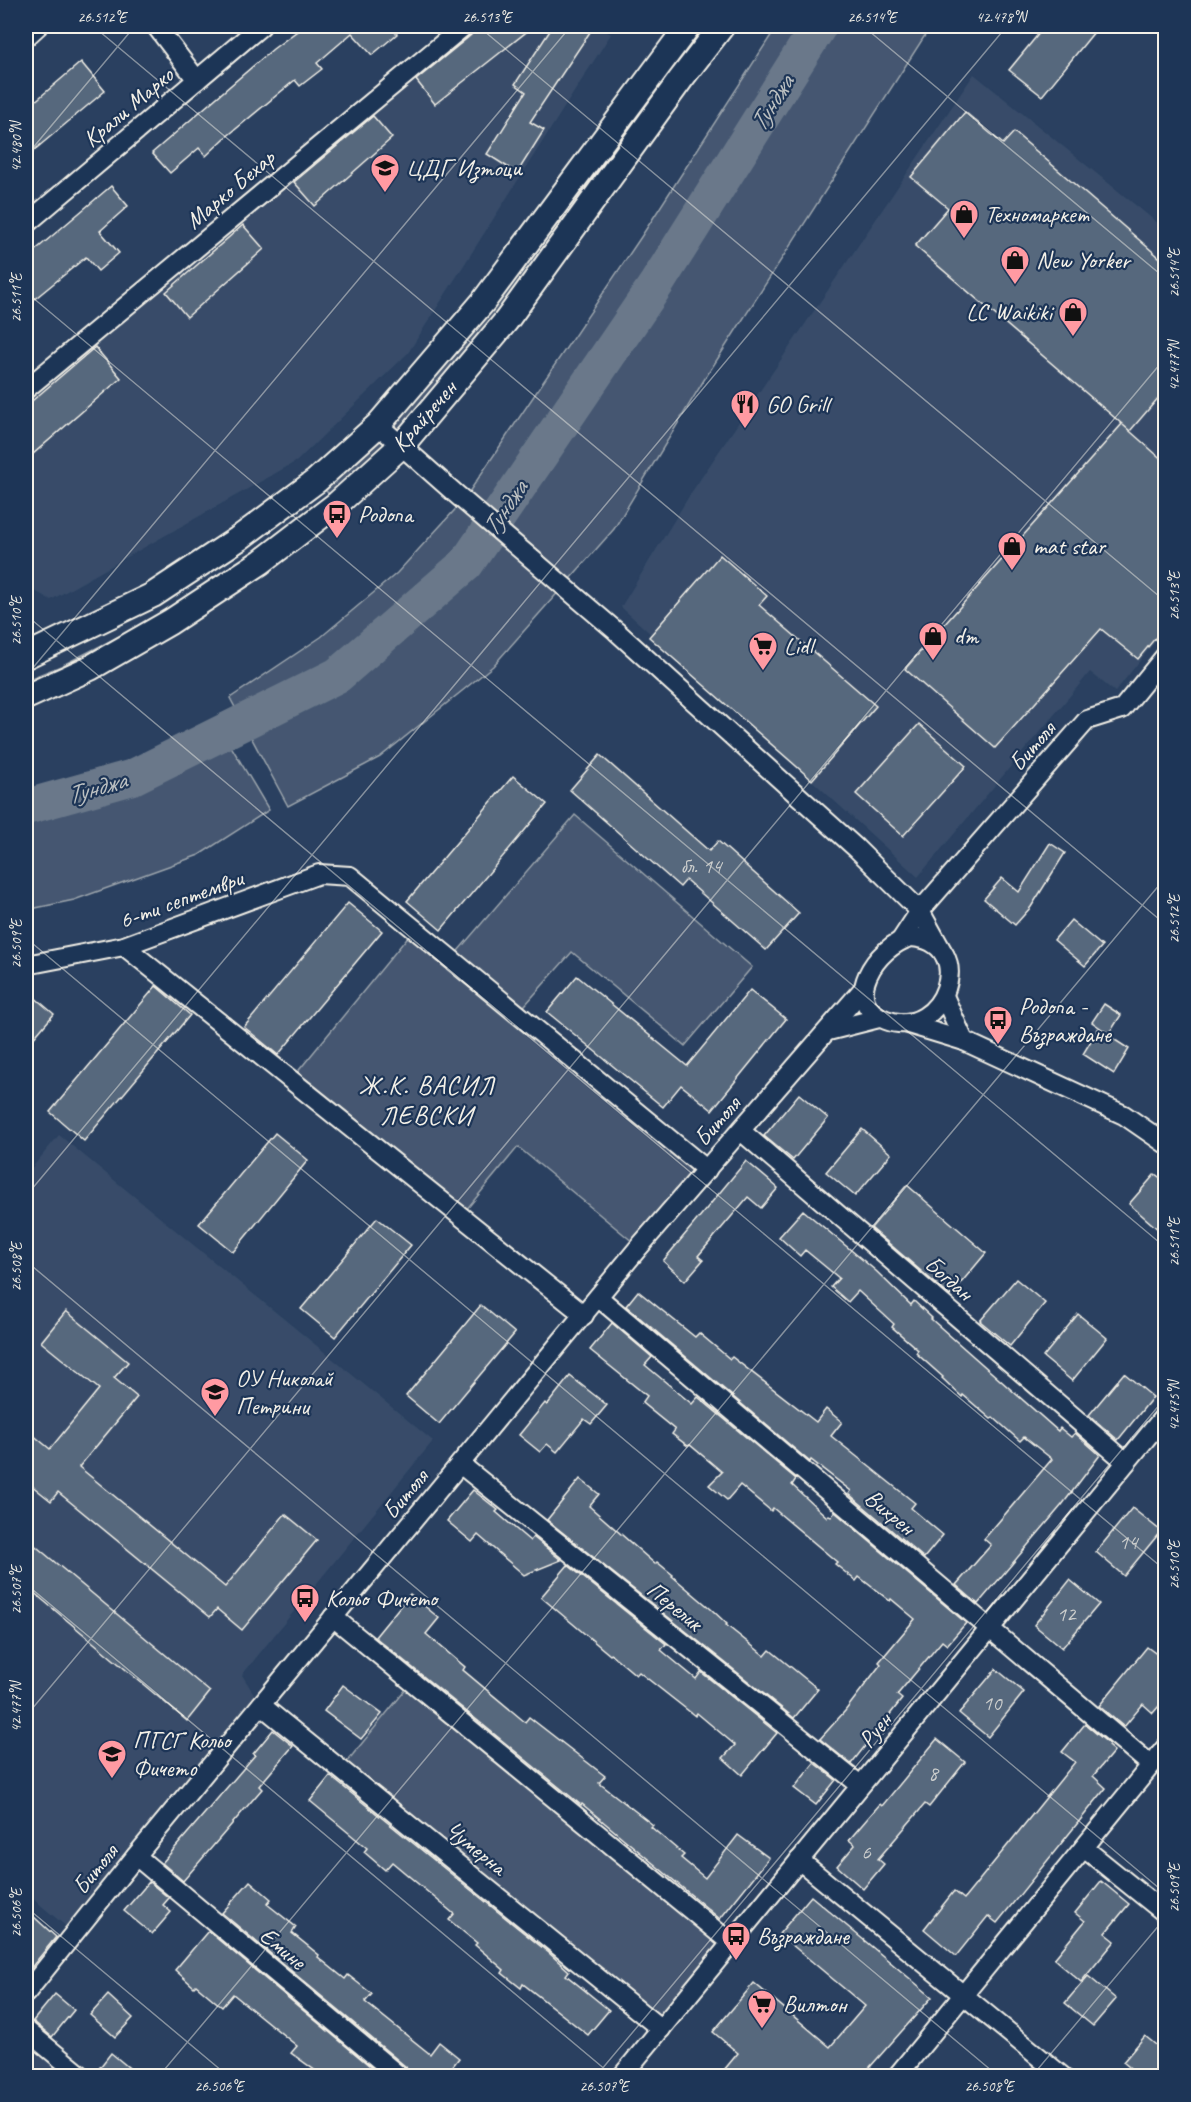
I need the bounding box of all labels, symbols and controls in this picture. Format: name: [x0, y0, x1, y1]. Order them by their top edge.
text: 26.512°E: [78, 8, 129, 27]
text: 26.513°E: [463, 8, 514, 27]
text: 26.514°E: [848, 8, 899, 27]
text: 42.478°N: [976, 8, 1029, 27]
street label: Крали Марко: [76, 59, 181, 154]
water label: Тунджа: [741, 67, 803, 138]
text: 42.480°N: [7, 119, 26, 172]
street label: Марко Бехар: [179, 142, 282, 235]
school or university icon: ЦДГ Изтоци: [369, 152, 401, 194]
place label: ЦДГ Изтоци: [406, 153, 523, 184]
shop icon: Техномаркет: [948, 198, 980, 240]
place label: Техномаркет: [985, 199, 1089, 229]
shop icon: New Yorker: [999, 244, 1031, 286]
place label: New Yorker: [1036, 245, 1132, 275]
text: 26.514°E: [1165, 246, 1184, 297]
text: 26.511°E: [7, 271, 26, 322]
shop icon: LC Waikiki: [1057, 296, 1089, 338]
place label: LC Waikiki: [966, 297, 1055, 327]
text: 42.477°N: [1165, 338, 1184, 391]
street label: Крайречен: [385, 372, 465, 458]
restaurant icon: GO Grill: [729, 388, 761, 430]
place label: GO Grill: [766, 389, 833, 419]
water label: Тунджа: [474, 472, 536, 543]
bus stop icon: Родопа: [321, 498, 353, 540]
place label: Родопа: [358, 499, 415, 529]
shop icon: mat star: [996, 530, 1028, 572]
place label: mat star: [1033, 531, 1107, 561]
text: 26.513°E: [1165, 569, 1184, 620]
text: 26.510°E: [7, 594, 26, 645]
shop icon: dm: [917, 620, 949, 662]
place label: dm: [954, 621, 979, 651]
supermarket icon: Lidl: [747, 630, 779, 672]
place label: Lidl: [784, 631, 816, 661]
street label: Битоля: [1002, 713, 1063, 777]
water label: Тунджа: [63, 763, 132, 812]
house number: бл. 14: [681, 853, 724, 879]
street label: 6-ти септември: [115, 862, 249, 935]
text: 26.512°E: [1165, 892, 1184, 943]
text: 26.509°E: [7, 917, 26, 968]
place label: Родопа - Възраждане: [1019, 991, 1113, 1050]
bus stop icon: Родопа - Възраждане: [982, 1004, 1014, 1046]
district label: Ж.К. ВАСИЛ ЛЕВСКИ: [359, 1069, 496, 1132]
street label: Битоля: [687, 1088, 748, 1152]
text: 26.511°E: [1165, 1215, 1184, 1266]
text: 26.508°E: [7, 1240, 26, 1291]
street label: Богдан: [919, 1249, 981, 1309]
place label: ОУ Николай Петрини: [236, 1363, 335, 1421]
school or university icon: ОУ Николай Петрини: [199, 1376, 231, 1418]
text: 42.475°N: [1165, 1378, 1184, 1431]
street label: Битоля: [375, 1461, 436, 1525]
street label: Вихрен: [859, 1482, 923, 1543]
house number: 14: [1119, 1529, 1140, 1555]
text: 26.510°E: [1165, 1538, 1184, 1589]
text: 26.507°E: [7, 1563, 26, 1614]
street label: Перелик: [641, 1574, 711, 1639]
bus stop icon: Кольо Фичето: [289, 1582, 321, 1624]
place label: Кольо Фичето: [326, 1583, 439, 1613]
house number: 12: [1057, 1601, 1077, 1627]
text: 42.477°N: [7, 1679, 26, 1732]
house number: 10: [983, 1690, 1003, 1716]
street label: Руен: [852, 1704, 900, 1754]
place label: ПГСГ Кольо Фичето: [133, 1725, 233, 1783]
school or university icon: ПГСГ Кольо Фичето: [96, 1738, 128, 1780]
house number: 8: [928, 1760, 940, 1786]
street label: Чумерна: [439, 1814, 514, 1883]
street label: Битоля: [66, 1836, 126, 1900]
house number: 6: [861, 1839, 871, 1865]
text: 26.509°E: [1165, 1861, 1184, 1912]
text: 26.506°E: [7, 1886, 26, 1937]
street label: Емине: [254, 1920, 314, 1977]
bus stop icon: Възраждане: [720, 1920, 752, 1962]
place label: Възраждане: [757, 1921, 851, 1952]
supermarket icon: Вилтон: [746, 1988, 778, 2030]
place label: Вилтон: [783, 1989, 849, 2019]
text: 26.506°E: [195, 2077, 246, 2096]
text: 26.507°E: [580, 2077, 631, 2096]
text: 26.508°E: [965, 2077, 1016, 2096]

